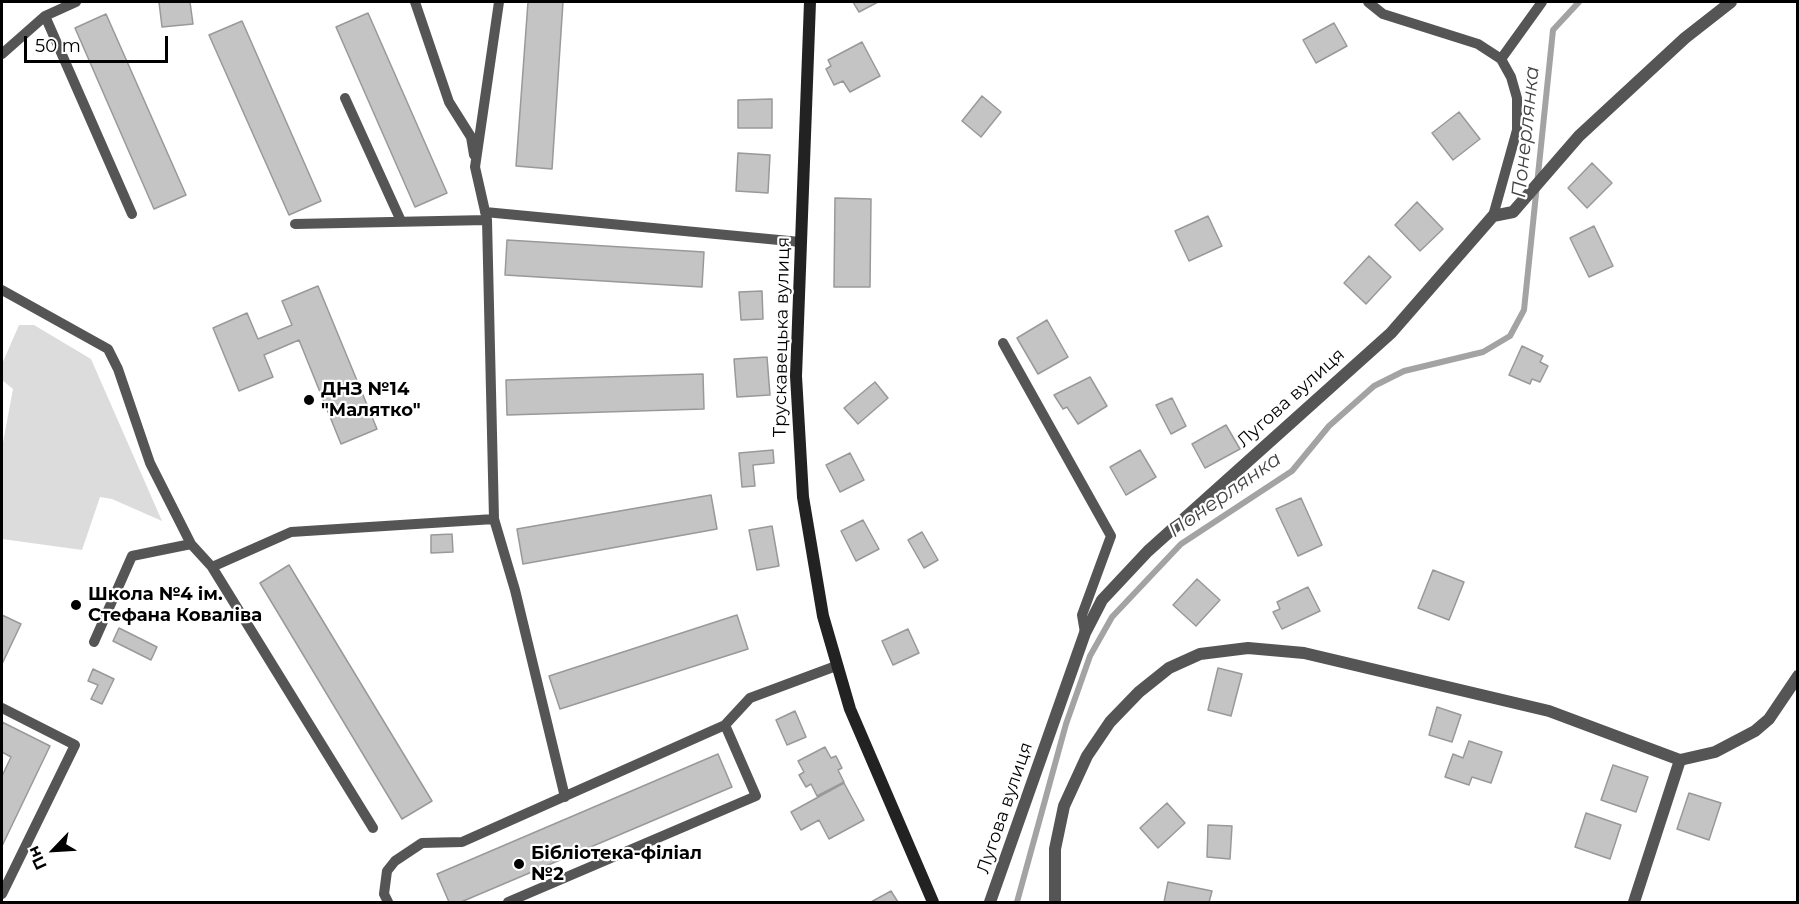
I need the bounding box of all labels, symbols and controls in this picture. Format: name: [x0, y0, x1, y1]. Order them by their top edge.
scale bar: [27, 24, 171, 62]
text: 50 m: [35, 35, 81, 57]
water label: Понерлянка: [1507, 65, 1545, 199]
street label: Трускавецька вулиця: [769, 237, 795, 437]
street label: Лугова вулиця: [1233, 344, 1349, 452]
place label: ДНЗ №14 "Малятко": [321, 379, 421, 422]
marker: ДНЗ №14 "Малятко": [302, 393, 316, 407]
water label: Понерлянка: [1164, 447, 1286, 543]
place label: Школа №4 ім. Стефана Коваліва: [88, 584, 262, 626]
marker: Школа №4 ім. Стефана Коваліва: [69, 598, 83, 612]
street label: Лугова вулиця: [972, 740, 1038, 876]
north arrow: [24, 820, 84, 880]
text: Пн: [24, 843, 51, 873]
place label: Бібліотека-філіал №2: [531, 843, 702, 886]
marker: Бібліотека-філіал №2: [512, 857, 526, 871]

